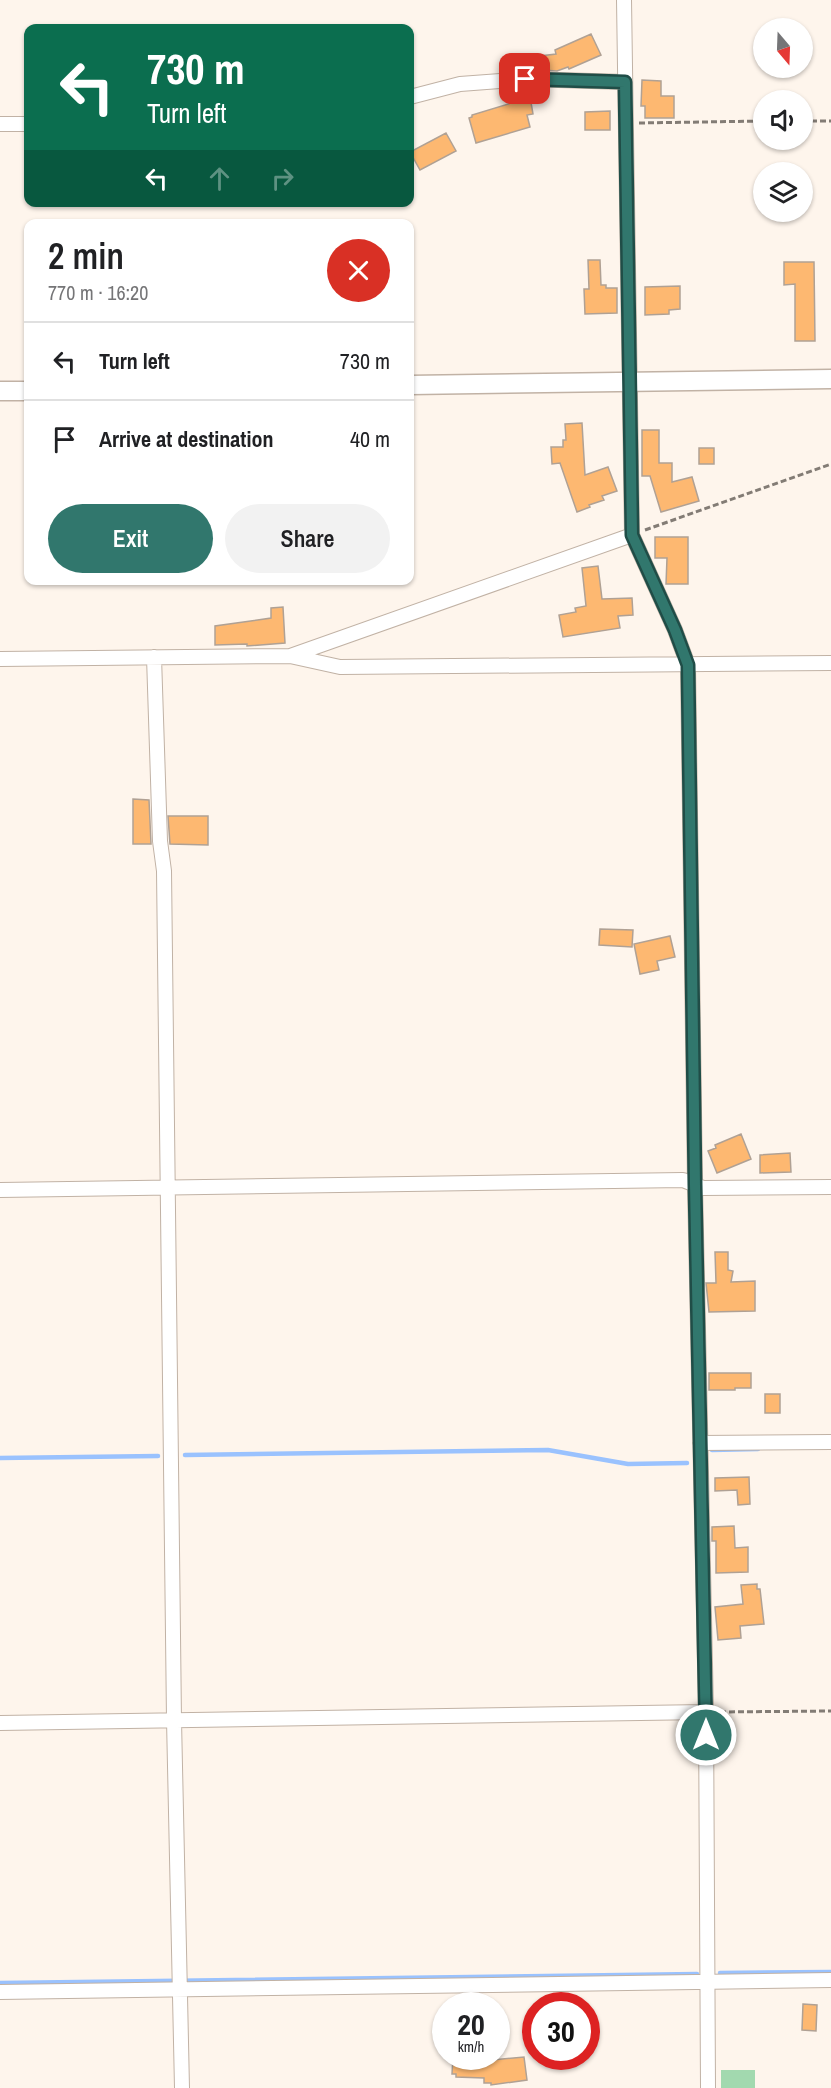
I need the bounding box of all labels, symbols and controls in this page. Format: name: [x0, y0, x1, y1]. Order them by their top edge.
north arrow: [753, 18, 813, 78]
map controls: [753, 18, 813, 222]
text: 730 m: [147, 41, 245, 97]
icon: left: [48, 48, 126, 126]
pin: [499, 53, 550, 104]
icon: arrive: [508, 62, 541, 95]
button: sound: [753, 90, 813, 150]
text: Turn left: [147, 95, 226, 131]
icon: left: [140, 162, 173, 195]
icon: ahead: [203, 162, 236, 195]
icon: right: [266, 162, 299, 195]
button: layers: [753, 162, 813, 222]
text: 2 min: [48, 232, 124, 280]
button: close: [327, 239, 390, 302]
text: 770 m · 16:20: [48, 279, 148, 306]
icon: left: [48, 345, 81, 378]
text: Turn left: [99, 346, 170, 376]
text: 730 m: [340, 346, 390, 376]
icon: arrive: [48, 423, 81, 456]
text: Arrive at destination: [99, 424, 273, 454]
text: 40 m: [350, 424, 390, 454]
button: Exit: [48, 504, 213, 573]
button: Share: [225, 504, 390, 573]
position arrow: [674, 1703, 738, 1767]
speed limit sign: 30: [522, 1992, 600, 2070]
text: 20: [457, 2004, 485, 2044]
text: km/h: [458, 2036, 484, 2057]

